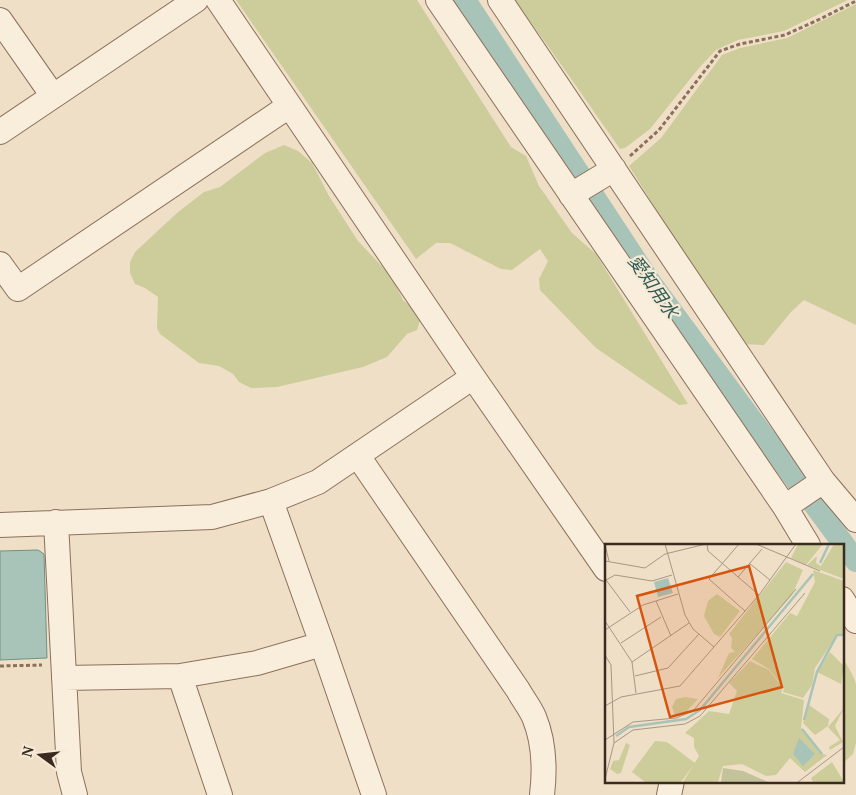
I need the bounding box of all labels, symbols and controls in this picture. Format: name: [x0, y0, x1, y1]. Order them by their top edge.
water label: 愛知用水: [624, 250, 686, 324]
inset map: [605, 544, 844, 782]
north arrow: [15, 730, 65, 780]
text: N: [16, 744, 38, 759]

